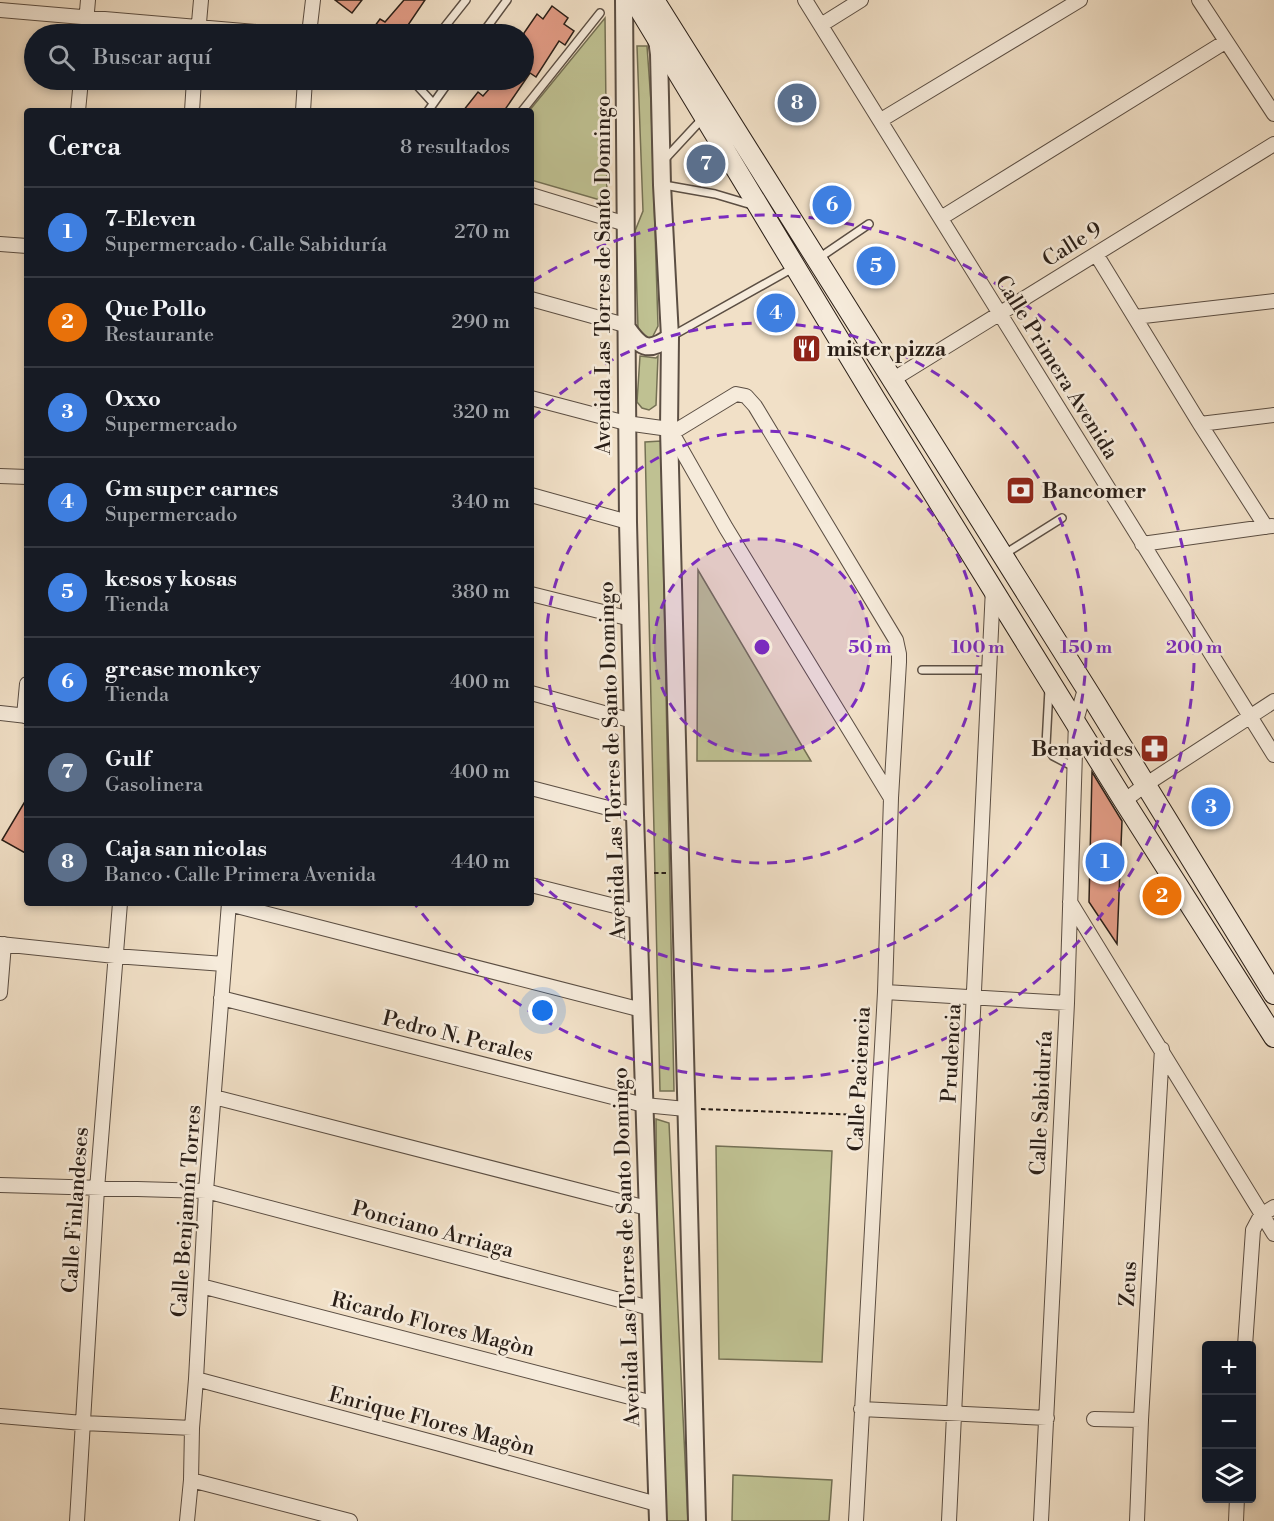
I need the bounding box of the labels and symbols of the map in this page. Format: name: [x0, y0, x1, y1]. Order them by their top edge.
pin: 8: [778, 80, 816, 126]
street label: Avenida Las Torres de Santo Domingo: [591, 95, 617, 456]
pin: 7: [686, 142, 726, 186]
pin: 6: [812, 182, 852, 228]
street label: Calle 9: [1038, 217, 1107, 273]
pin: 5: [856, 244, 896, 288]
street label: Calle Primera Avenida: [989, 271, 1124, 465]
pin: 4: [756, 290, 796, 336]
restaurant icon: mister pizza: [790, 333, 822, 365]
place label: mister pizza: [827, 337, 947, 363]
bank icon: Bancomer: [1005, 475, 1037, 507]
place label: Bancomer: [1042, 479, 1146, 505]
street label: Avenida Las Torres de Santo Domingo: [594, 581, 632, 942]
text: 50 m: [848, 636, 892, 659]
text: 100 m: [951, 636, 1005, 659]
text: 150 m: [1060, 636, 1113, 659]
text: 200 m: [1166, 636, 1223, 659]
centre of rings: [752, 637, 772, 657]
pharmacy icon: Benavides: [1138, 733, 1170, 765]
place label: Benavides: [1031, 737, 1133, 763]
pin: 3: [1192, 784, 1230, 830]
pin: 1: [1086, 840, 1124, 884]
pin: 2: [1142, 874, 1182, 918]
your location: [528, 996, 557, 1025]
street label: Prudencia: [936, 1002, 968, 1103]
street label: Pedro N. Perales: [380, 1006, 536, 1068]
street label: Calle Paciencia: [843, 1006, 877, 1152]
street label: Calle Sabiduría: [1025, 1030, 1059, 1176]
street label: Avenida Las Torres de Santo Domingo: [608, 1067, 646, 1428]
street label: Calle Benjamín Torres: [167, 1104, 207, 1318]
street label: Calle Finlandeses: [57, 1126, 95, 1294]
street label: Ponciano Arriaga: [349, 1196, 517, 1264]
street label: Zeus: [1115, 1261, 1143, 1307]
street label: Ricardo Flores Magòn: [328, 1287, 538, 1363]
street label: Enrique Flores Magòn: [326, 1382, 538, 1462]

